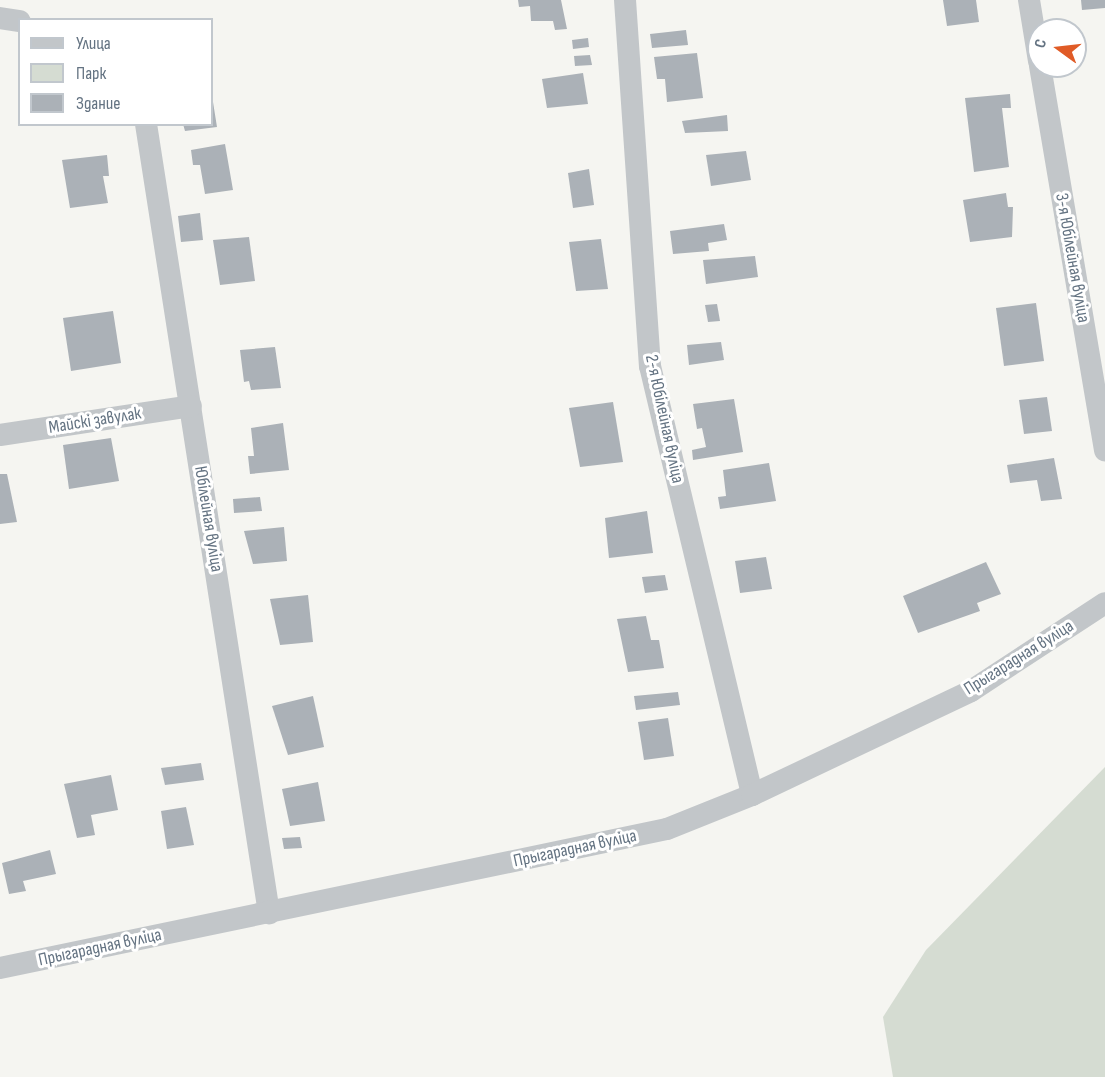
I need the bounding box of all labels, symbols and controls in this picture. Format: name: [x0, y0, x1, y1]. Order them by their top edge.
legend: [18, 18, 213, 126]
north arrow: [1027, 18, 1087, 78]
text: Улица: [76, 33, 111, 54]
text: С: [1031, 37, 1051, 50]
text: Парк: [76, 63, 106, 84]
text: Здание: [76, 93, 121, 114]
street label: 3-я Юбілейная вуліца: [1050, 192, 1094, 324]
street label: 2-я Юбілейная вуліца: [640, 353, 688, 485]
street label: Майскі завулак: [47, 403, 143, 439]
street label: Юбілейная вуліца: [189, 465, 227, 573]
street label: Прыгарадная вуліца: [960, 616, 1078, 700]
street label: Прыгарадная вуліца: [512, 825, 638, 873]
street label: Прыгарадная вуліца: [37, 924, 163, 972]

